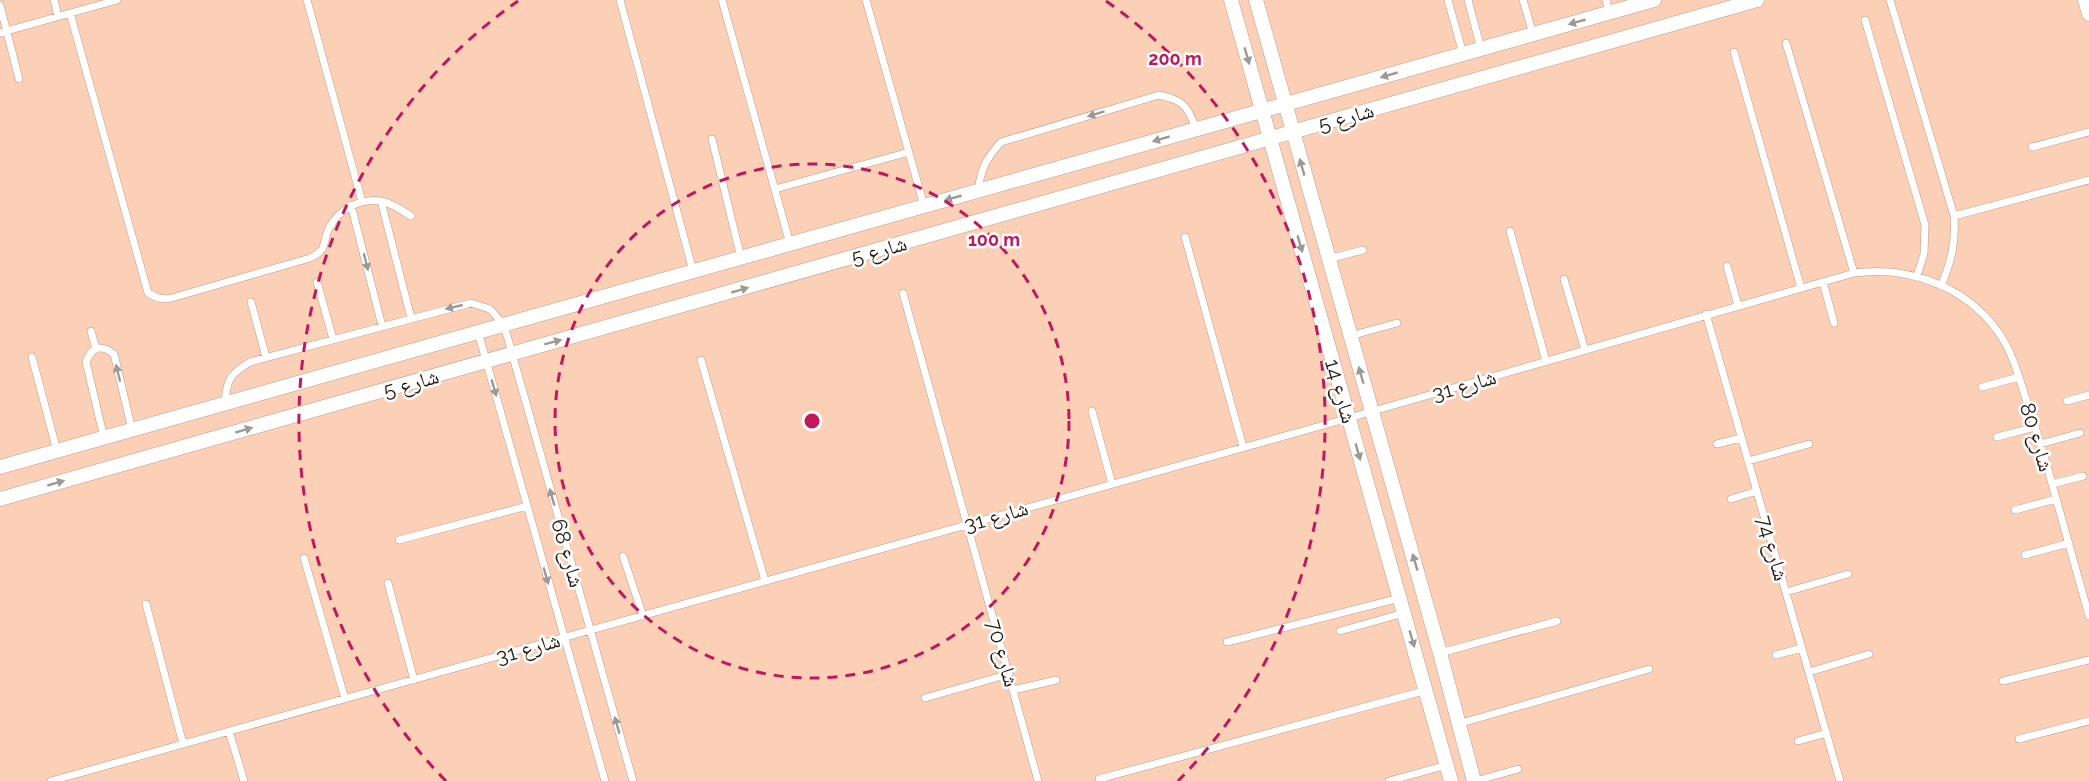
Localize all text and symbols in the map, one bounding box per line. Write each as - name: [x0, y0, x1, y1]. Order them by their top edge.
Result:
- one-way arrow: [1568, 17, 1586, 27]
- one-way arrow: [1242, 47, 1252, 65]
- text: 200 m: [1148, 48, 1202, 69]
- one-way arrow: [1380, 70, 1399, 80]
- street label: شارع 5: [1315, 97, 1377, 138]
- one-way arrow: [1087, 110, 1105, 119]
- one-way arrow: [1152, 135, 1170, 144]
- one-way arrow: [1297, 158, 1307, 176]
- one-way arrow: [944, 194, 962, 203]
- text: 100 m: [968, 229, 1020, 250]
- street label: شارع 5: [848, 230, 910, 271]
- one-way arrow: [1295, 235, 1305, 253]
- one-way arrow: [361, 253, 371, 271]
- one-way arrow: [732, 285, 750, 294]
- one-way arrow: [445, 302, 463, 312]
- one-way arrow: [544, 337, 562, 346]
- street label: شارع 14: [1319, 356, 1362, 426]
- street label: شارع 5: [380, 363, 442, 404]
- one-way arrow: [113, 364, 123, 382]
- street label: شارع 31: [1429, 364, 1499, 407]
- one-way arrow: [1356, 366, 1365, 384]
- one-way arrow: [490, 380, 499, 398]
- street label: شارع 80: [2014, 400, 2059, 475]
- centre of rings: [802, 411, 822, 431]
- one-way arrow: [235, 425, 253, 434]
- one-way arrow: [1354, 443, 1363, 461]
- one-way arrow: [47, 478, 65, 487]
- one-way arrow: [547, 488, 556, 506]
- street label: شارع 31: [961, 495, 1031, 538]
- street label: شارع 74: [1751, 512, 1794, 584]
- street label: شارع 68: [545, 516, 590, 591]
- one-way arrow: [1409, 553, 1419, 571]
- one-way arrow: [542, 567, 552, 585]
- street label: شارع 70: [980, 616, 1025, 690]
- street label: شارع 31: [493, 627, 563, 670]
- one-way arrow: [1408, 630, 1417, 648]
- one-way arrow: [612, 716, 621, 734]

